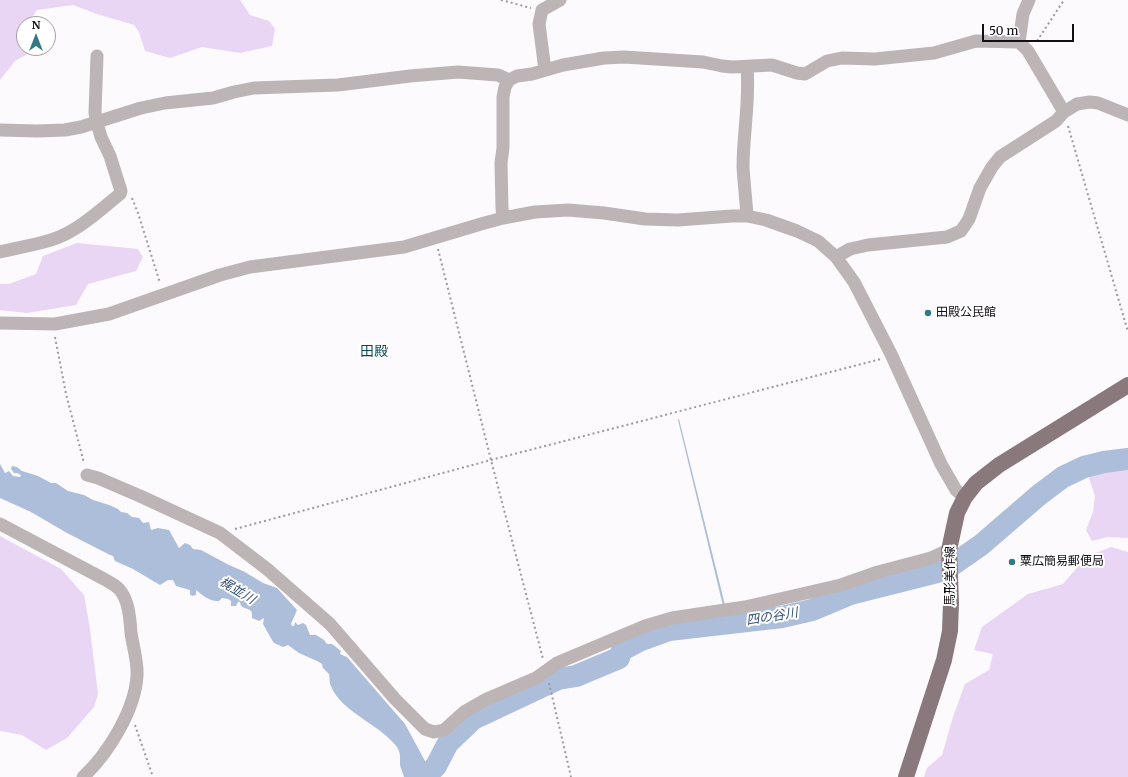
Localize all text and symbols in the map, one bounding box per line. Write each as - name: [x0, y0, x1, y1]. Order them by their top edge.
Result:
- north arrow: [16, 16, 56, 56]
- scale bar: [984, 16, 1076, 42]
- text: N: [32, 18, 40, 32]
- text: 50 m: [989, 23, 1018, 38]
- place label: 田殿公民館: [936, 306, 996, 320]
- marker: 田殿公民館: [923, 308, 933, 318]
- district label: 田殿: [360, 344, 388, 360]
- street label: 馬形美作線: [944, 546, 958, 606]
- place label: 粟広簡易郵便局: [1020, 555, 1104, 569]
- marker: 粟広簡易郵便局: [1007, 557, 1017, 567]
- water label: 梶並川: [216, 574, 258, 608]
- water label: 四の谷川: [745, 605, 799, 629]

